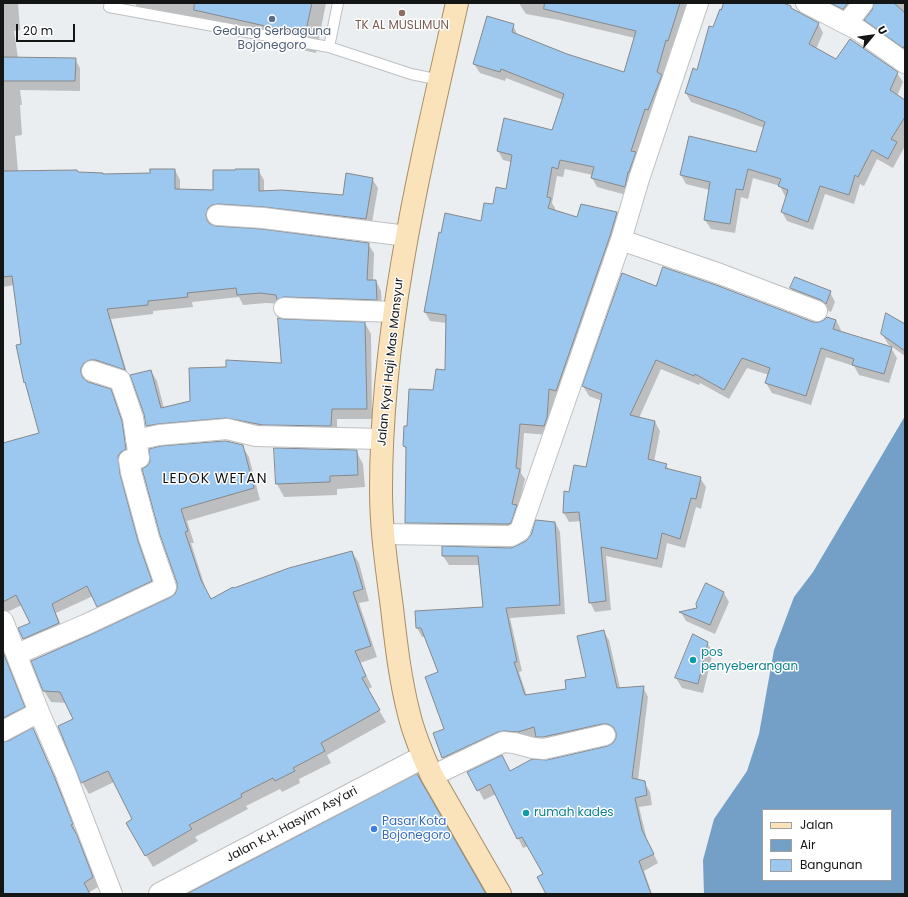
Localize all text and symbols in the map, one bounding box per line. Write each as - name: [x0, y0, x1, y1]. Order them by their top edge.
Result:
- marker: TK AL MUSLIMUN: [397, 8, 407, 18]
- marker: Gedung Serbaguna Bojonegoro: [267, 14, 277, 24]
- scale bar: [18, 16, 77, 42]
- north arrow: [852, 16, 892, 56]
- place label: TK AL MUSLIMUN: [355, 19, 449, 33]
- text: 20 m: [23, 22, 53, 39]
- text: U: [874, 23, 891, 37]
- place label: Gedung Serbaguna Bojonegoro: [213, 25, 331, 53]
- street label: Jalan Kyai Haji Mas Mansyur: [375, 277, 407, 447]
- district label: LEDOK WETAN: [163, 471, 267, 487]
- place label: pos penyeberangan: [701, 646, 798, 674]
- marker: pos penyeberangan: [688, 655, 698, 665]
- street label: Jalan K.H. Hasyim Asy'ari: [224, 784, 360, 866]
- place label: rumah kades: [534, 806, 614, 820]
- marker: rumah kades: [521, 808, 531, 818]
- legend: [762, 809, 892, 881]
- place label: Pasar Kota Bojonegoro: [382, 815, 451, 843]
- text: Jalan: [800, 816, 833, 833]
- marker: Pasar Kota Bojonegoro: [369, 824, 379, 834]
- text: Air: [800, 836, 816, 853]
- text: Bangunan: [800, 856, 862, 873]

